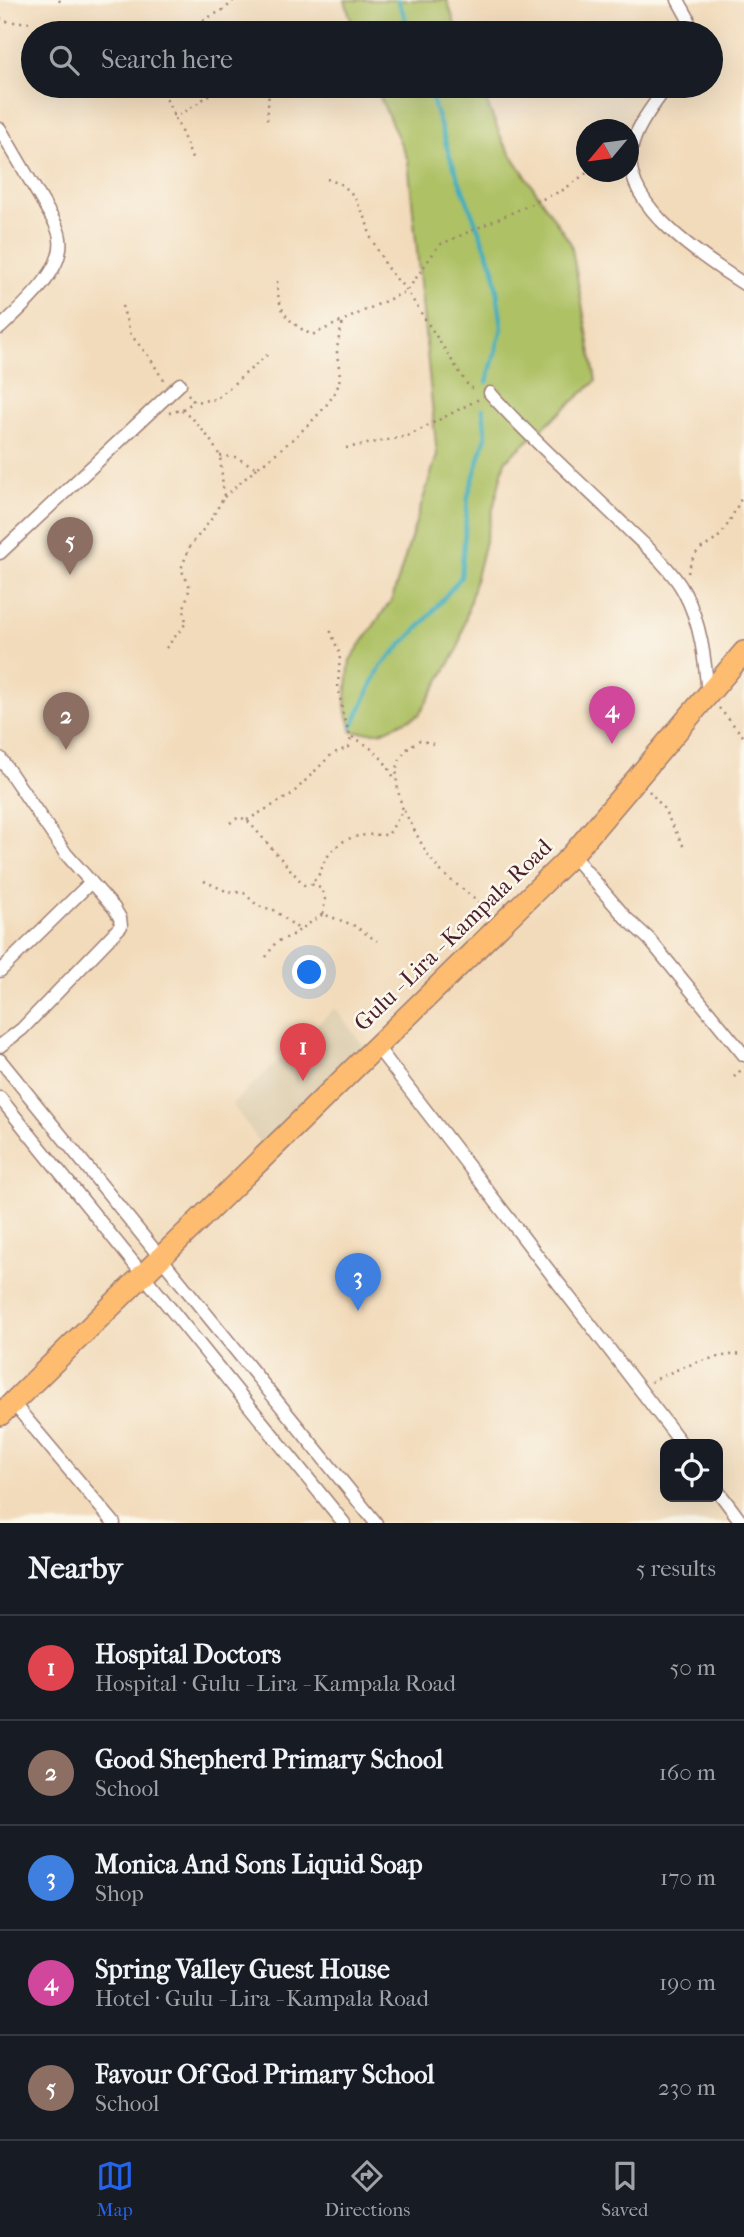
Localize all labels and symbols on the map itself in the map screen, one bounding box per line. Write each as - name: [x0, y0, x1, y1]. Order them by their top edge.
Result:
- north arrow: [576, 119, 639, 182]
- pin: 5: [47, 517, 93, 575]
- pin: 4: [589, 686, 635, 744]
- pin: 2: [43, 692, 89, 750]
- street label: Gulu - Lira - Kampala Road: [349, 833, 558, 1036]
- your location: [292, 955, 326, 989]
- pin: 1: [280, 1023, 326, 1081]
- pin: 3: [335, 1253, 381, 1311]

